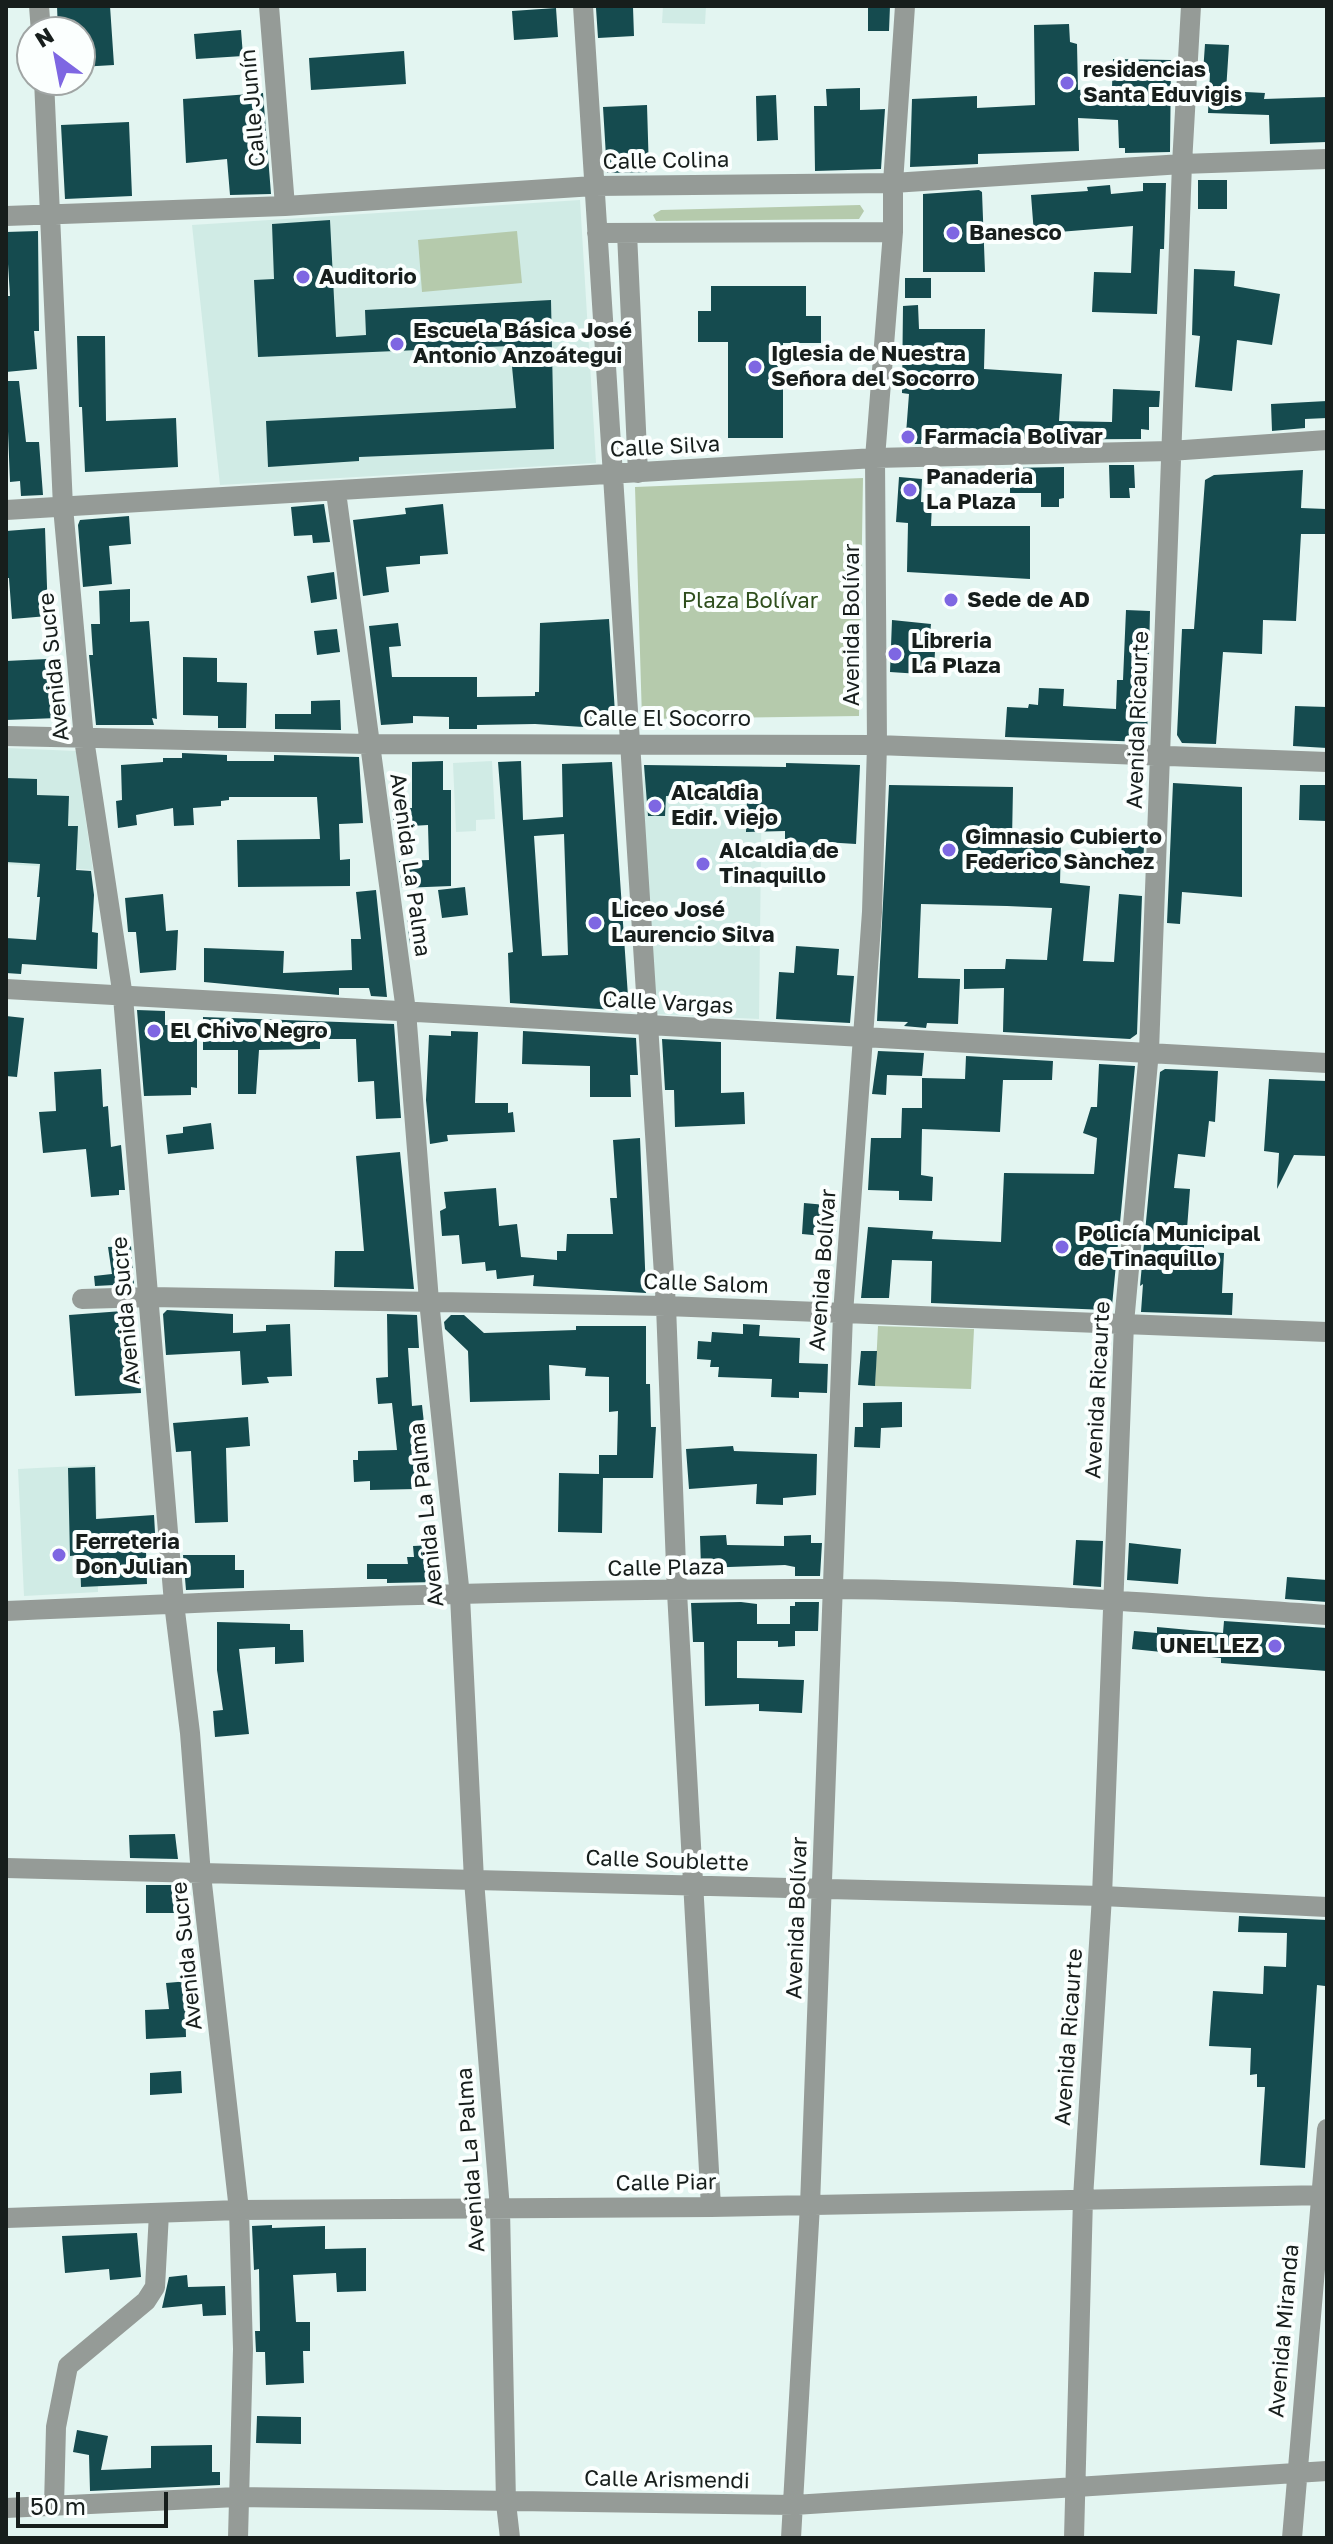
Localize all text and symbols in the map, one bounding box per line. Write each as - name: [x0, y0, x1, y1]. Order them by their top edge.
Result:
- north arrow: [16, 16, 96, 96]
- text: N: [30, 21, 58, 53]
- street label: Calle Junín: [235, 48, 271, 168]
- place label: residencias Santa Eduvigis: [1083, 57, 1242, 108]
- marker: residencias Santa Eduvigis: [1058, 74, 1076, 92]
- street label: Calle Colina: [602, 147, 730, 175]
- place label: Banesco: [969, 220, 1062, 246]
- marker: Banesco: [944, 224, 962, 242]
- place label: Auditorio: [319, 264, 417, 290]
- marker: Auditorio: [294, 268, 312, 286]
- place label: Escuela Básica José Antonio Anzoátegui: [413, 318, 632, 370]
- marker: Escuela Básica José Antonio Anzoátegui: [388, 335, 406, 353]
- place label: Iglesia de Nuestra Señora del Socorro: [771, 341, 975, 392]
- marker: Iglesia de Nuestra Señora del Socorro: [746, 358, 764, 376]
- place label: Farmacia Bolivar: [924, 424, 1103, 450]
- marker: Farmacia Bolivar: [899, 428, 917, 446]
- street label: Calle Silva: [609, 431, 721, 463]
- place label: Panaderia La Plaza: [926, 464, 1033, 516]
- marker: Panaderia La Plaza: [901, 481, 919, 499]
- street label: Avenida Bolívar: [839, 544, 865, 706]
- place label: Sede de AD: [967, 587, 1090, 613]
- park label: Plaza Bolívar: [682, 588, 818, 614]
- street label: Avenida Sucre: [33, 591, 75, 743]
- marker: Sede de AD: [942, 591, 960, 609]
- place label: Libreria La Plaza: [911, 628, 1001, 680]
- street label: Avenida Ricaurte: [1122, 631, 1154, 809]
- marker: Libreria La Plaza: [886, 645, 904, 663]
- street label: Calle El Socorro: [583, 706, 751, 732]
- street label: Avenida La Palma: [384, 771, 436, 959]
- place label: Alcaldia Edif. Viejo: [671, 780, 778, 832]
- marker: Alcaldia Edif. Viejo: [646, 797, 664, 815]
- place label: Gimnasio Cubierto Federico Sànchez: [965, 824, 1162, 876]
- place label: Alcaldia de Tinaquillo: [719, 838, 839, 890]
- marker: Gimnasio Cubierto Federico Sànchez: [940, 841, 958, 859]
- marker: Alcaldia de Tinaquillo: [694, 855, 712, 873]
- place label: Liceo José Laurencio Silva: [611, 897, 774, 948]
- marker: Liceo José Laurencio Silva: [586, 914, 604, 932]
- street label: Calle Vargas: [602, 986, 734, 1020]
- place label: El Chivo Negro: [170, 1018, 328, 1044]
- marker: El Chivo Negro: [145, 1022, 163, 1040]
- street label: Avenida Bolívar: [804, 1188, 842, 1352]
- place label: Policía Municipal de Tinaquillo: [1078, 1221, 1260, 1272]
- street label: Avenida Sucre: [106, 1235, 146, 1387]
- marker: Policía Municipal de Tinaquillo: [1053, 1238, 1071, 1256]
- street label: Calle Salom: [643, 1269, 769, 1299]
- street label: Avenida Ricaurte: [1080, 1300, 1116, 1480]
- street label: Avenida La Palma: [404, 1422, 450, 1608]
- place label: Ferreteria Don Julian: [75, 1529, 188, 1580]
- marker: Ferreteria Don Julian: [50, 1546, 68, 1564]
- street label: Calle Plaza: [607, 1554, 725, 1582]
- place label: UNELLEZ: [1160, 1633, 1259, 1659]
- marker: UNELLEZ: [1266, 1637, 1284, 1655]
- street label: Avenida Bolívar: [781, 1836, 813, 2000]
- street label: Calle Soublette: [585, 1845, 749, 1877]
- street label: Avenida Sucre: [166, 1880, 208, 2032]
- street label: Avenida Ricaurte: [1050, 1947, 1088, 2127]
- street label: Avenida La Palma: [451, 2067, 491, 2253]
- street label: Calle Piar: [615, 2169, 717, 2197]
- street label: Avenida Miranda: [1263, 2243, 1305, 2419]
- street label: Calle Arismendi: [584, 2465, 750, 2495]
- scale bar: [20, 2476, 172, 2526]
- text: 50 m: [30, 2491, 86, 2520]

